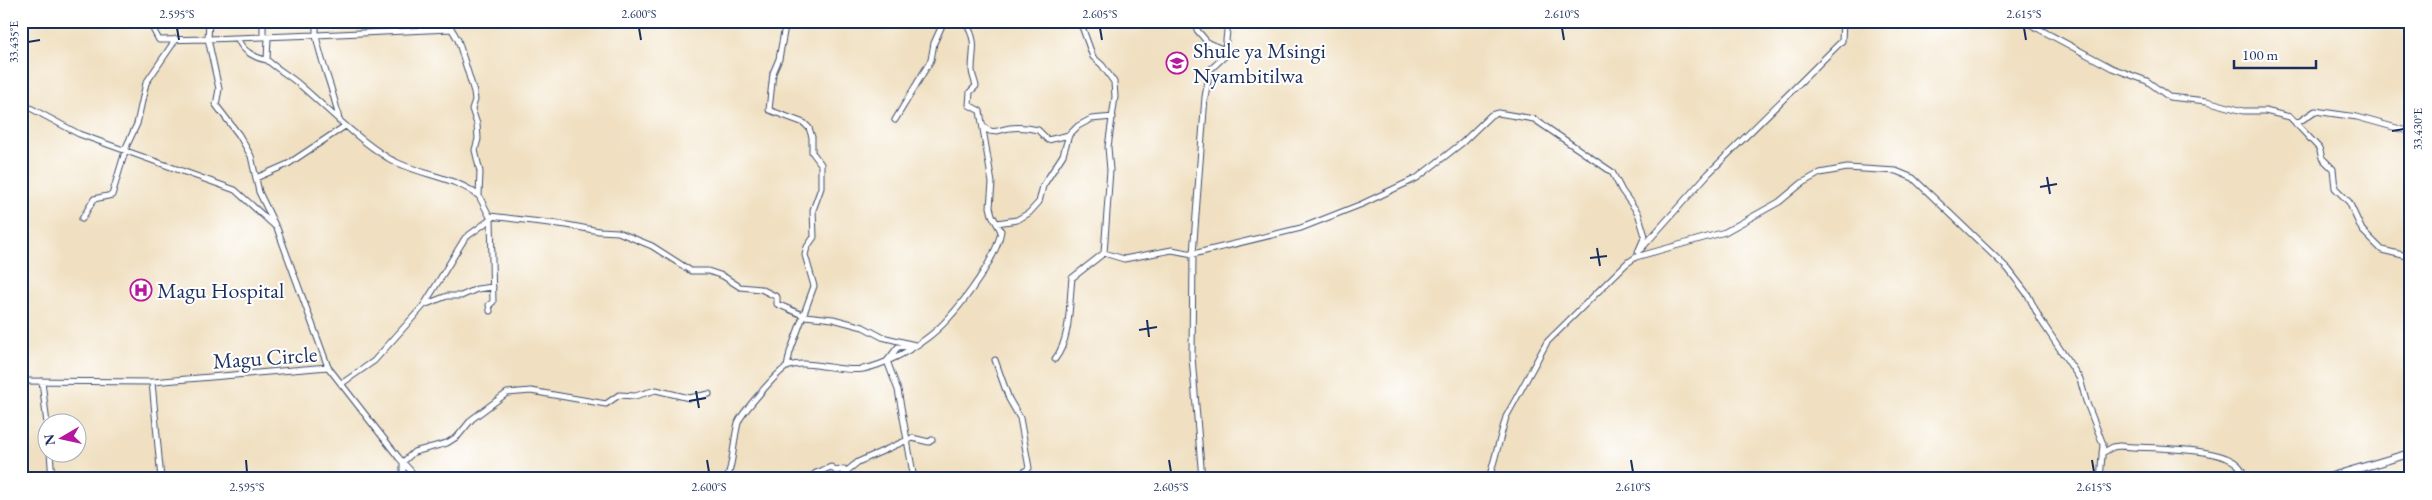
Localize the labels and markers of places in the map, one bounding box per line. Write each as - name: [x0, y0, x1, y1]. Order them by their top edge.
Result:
- place label: Shule ya Msingi Nyambitilwa: [1193, 36, 1326, 90]
- school or university icon: Shule ya Msingi Nyambitilwa: [1165, 51, 1189, 75]
- place label: Magu Hospital: [157, 276, 284, 305]
- hospital icon: Magu Hospital: [129, 278, 153, 302]

